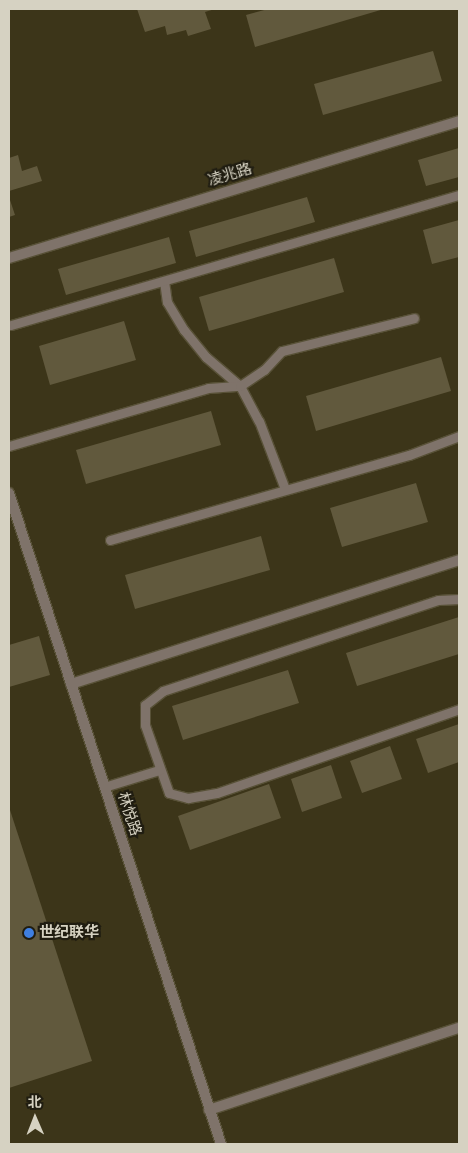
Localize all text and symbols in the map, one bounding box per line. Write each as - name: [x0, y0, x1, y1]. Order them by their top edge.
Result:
- street label: 凌兆路: [206, 160, 254, 190]
- street label: 林悦路: [113, 790, 145, 838]
- place label: 世纪联华: [39, 924, 99, 942]
- marker: 世纪联华: [23, 927, 35, 939]
- north arrow: [10, 1093, 60, 1143]
- text: 北: [28, 1093, 42, 1113]

